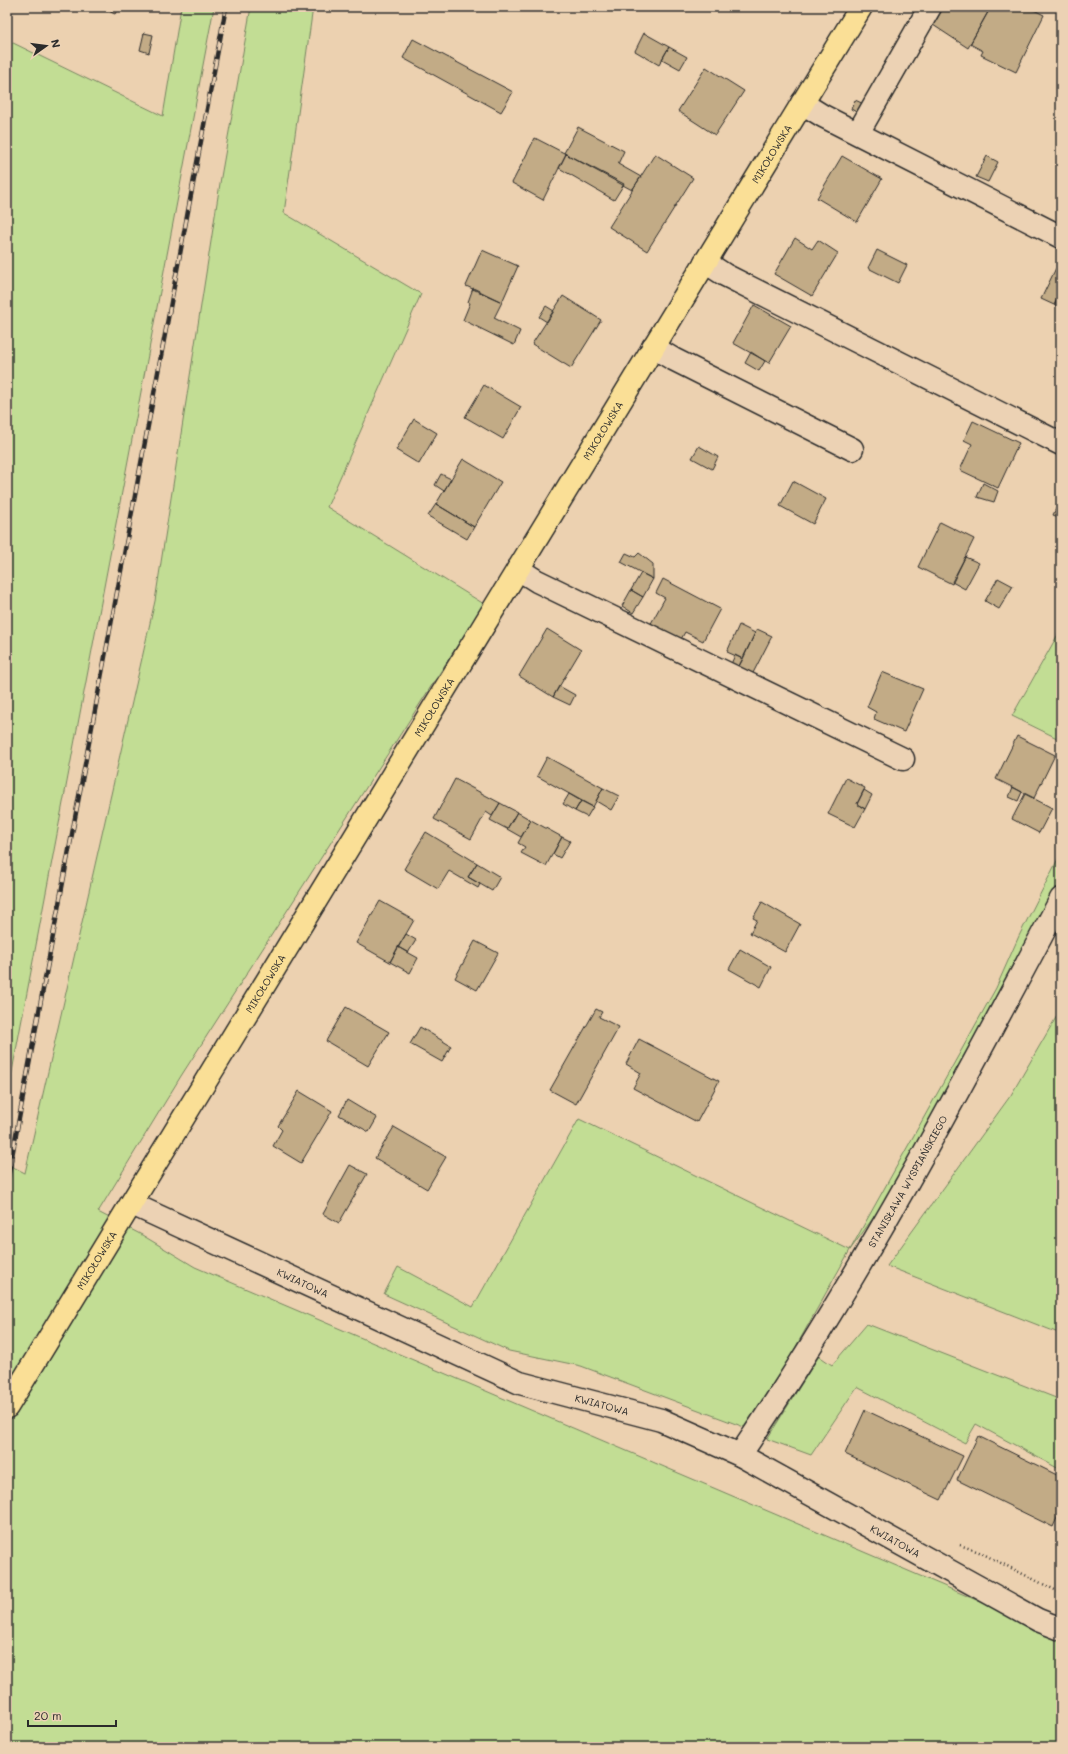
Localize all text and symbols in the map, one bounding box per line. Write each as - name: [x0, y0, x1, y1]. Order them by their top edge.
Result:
- north arrow: [26, 26, 66, 66]
- text: N: [48, 38, 64, 49]
- street label: MIKOŁOWSKA: [748, 122, 795, 186]
- street label: MIKOŁOWSKA: [579, 398, 626, 462]
- street label: MIKOŁOWSKA: [411, 675, 457, 739]
- street label: MIKOŁOWSKA: [242, 951, 289, 1016]
- street label: STANISŁAWA WYSPIAŃSKIEGO: [865, 1113, 951, 1250]
- street label: MIKOŁOWSKA: [73, 1228, 120, 1292]
- street label: KWIATOWA: [275, 1265, 331, 1301]
- street label: KWIATOWA: [573, 1391, 631, 1418]
- street label: KWIATOWA: [868, 1521, 923, 1561]
- scale bar: [28, 1702, 116, 1728]
- text: 20 m: [34, 1707, 62, 1723]

